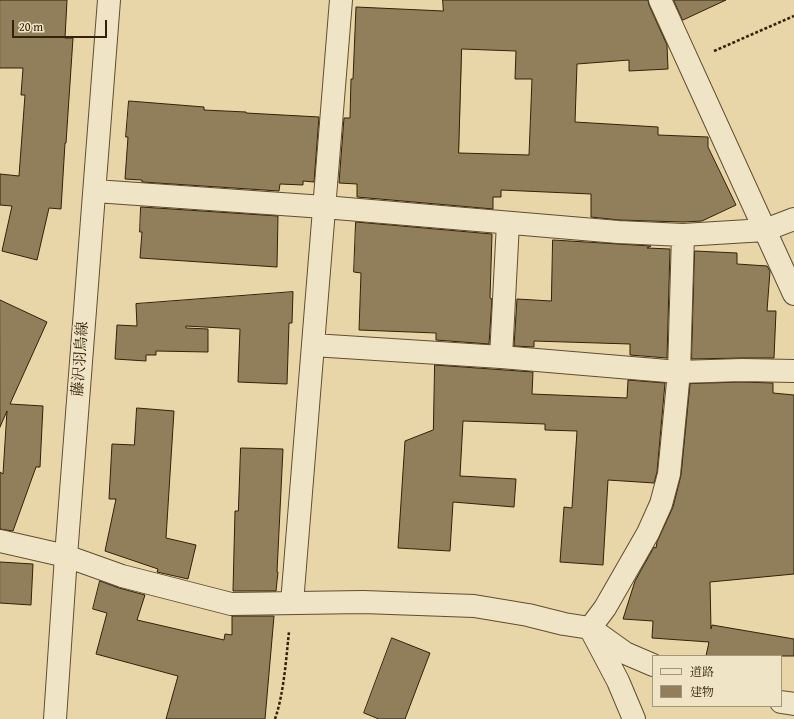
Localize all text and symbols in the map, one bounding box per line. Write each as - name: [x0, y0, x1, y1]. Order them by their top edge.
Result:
- scale bar: [14, 12, 109, 38]
- text: 20 m: [19, 18, 43, 35]
- street label: 藤沢羽鳥線: [69, 321, 93, 397]
- legend: [652, 655, 782, 707]
- text: 道路: [690, 663, 714, 680]
- text: 建物: [690, 683, 714, 700]

